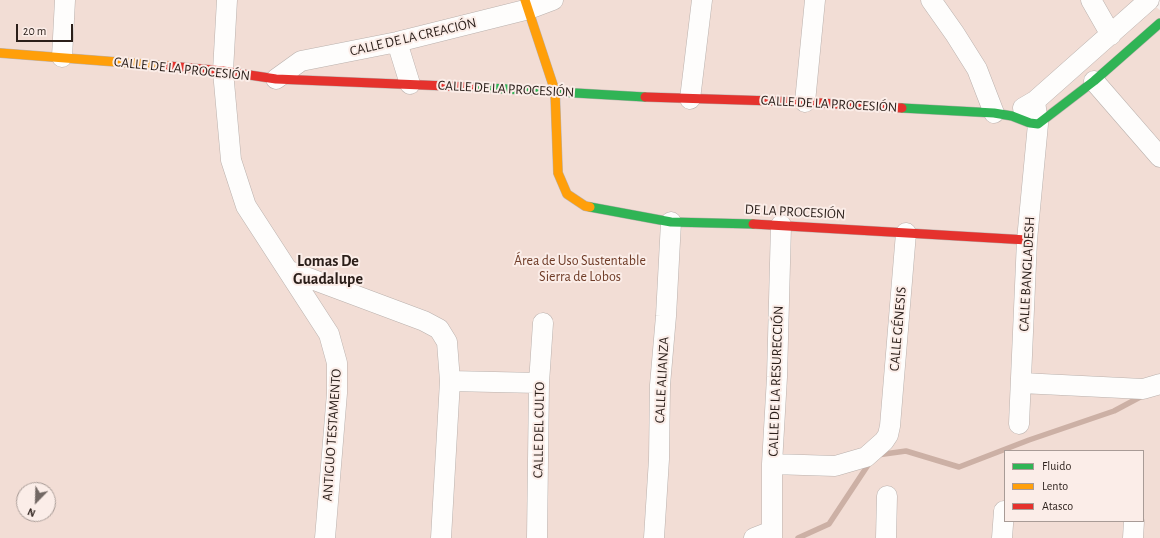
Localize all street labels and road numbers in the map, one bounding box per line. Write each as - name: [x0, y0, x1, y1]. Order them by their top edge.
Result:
- street label: CALLE DE LA CREACIÓN: [348, 14, 478, 60]
- street label: CALLE DE LA PROCESIÓN: [113, 53, 251, 85]
- street label: CALLE DE LA PROCESIÓN: [437, 77, 575, 101]
- street label: CALLE DE LA PROCESIÓN: [760, 92, 898, 116]
- street label: DE LA PROCESIÓN: [744, 201, 846, 223]
- street label: CALLE BANGLADESH: [1016, 216, 1038, 332]
- street label: CALLE GÉNESIS: [886, 286, 910, 372]
- street label: CALLE DE LA RESURECCIÓN: [765, 305, 787, 457]
- street label: CALLE ALIANZA: [651, 336, 673, 424]
- street label: ANTIGUO TESTAMENTO: [319, 368, 345, 502]
- street label: CALLE DEL CULTO: [530, 382, 548, 478]

